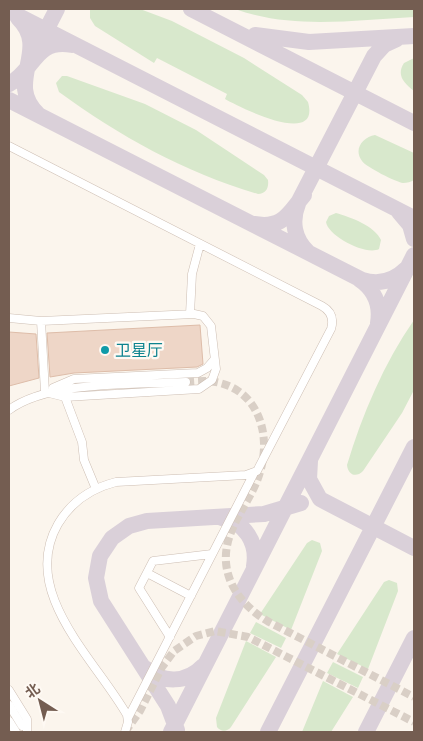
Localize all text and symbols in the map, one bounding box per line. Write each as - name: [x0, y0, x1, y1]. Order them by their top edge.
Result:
- place label: 卫星厅: [115, 339, 163, 361]
- marker: 卫星厅: [99, 344, 111, 356]
- north arrow: [15, 676, 65, 726]
- text: 北: [21, 678, 43, 702]

